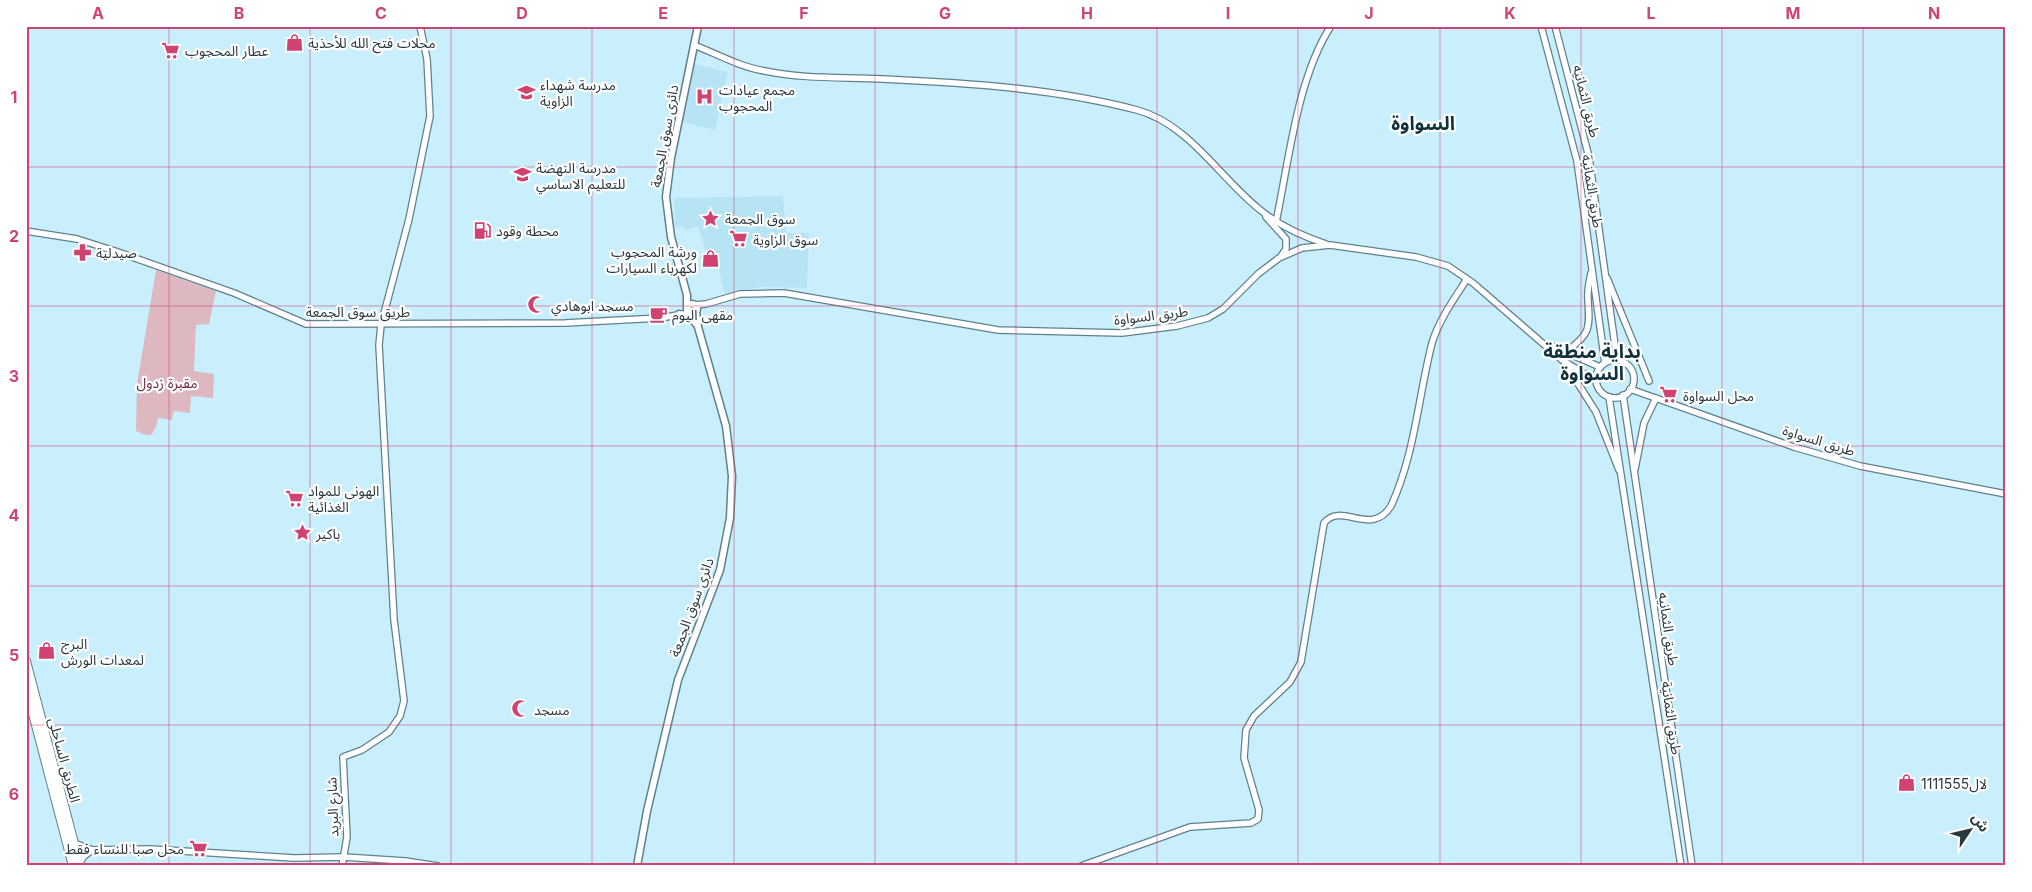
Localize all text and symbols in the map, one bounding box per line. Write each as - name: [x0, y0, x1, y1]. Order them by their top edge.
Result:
- text: A: [92, 3, 104, 23]
- text: B: [234, 3, 244, 23]
- text: C: [375, 3, 387, 23]
- text: D: [516, 3, 528, 23]
- text: E: [658, 3, 668, 23]
- text: F: [799, 3, 809, 23]
- text: G: [939, 3, 951, 23]
- text: H: [1081, 3, 1093, 23]
- text: I: [1226, 3, 1230, 23]
- text: J: [1364, 3, 1374, 23]
- text: K: [1504, 3, 1516, 23]
- text: L: [1646, 3, 1656, 23]
- text: M: [1786, 3, 1800, 23]
- text: N: [1928, 3, 1940, 23]
- shop icon: محلات فتح الله للأحذية: [284, 32, 304, 52]
- place label: محلات فتح الله للأحذية: [308, 34, 436, 54]
- supermarket icon: عطار المحجوب: [161, 40, 181, 60]
- place label: عطار المحجوب: [185, 42, 269, 60]
- street label: طريق الثمانيه: [1568, 63, 1604, 140]
- place label: مدرسة شهداء الزاوية: [540, 76, 616, 110]
- place label: مجمع عيادات المحجوب: [719, 81, 795, 115]
- school or university icon: مدرسة شهداء الزاوية: [516, 82, 536, 102]
- street label: دائرى سوق الجمعة: [647, 83, 682, 189]
- text: 1: [11, 87, 17, 107]
- hospital icon: مجمع عيادات المحجوب: [695, 87, 715, 107]
- district label: السواوة: [1391, 112, 1455, 135]
- street label: طريق الثمانية: [1577, 153, 1607, 229]
- place label: مدرسة النهضة للتعليم الاساسي: [536, 159, 625, 195]
- school or university icon: مدرسة النهضة للتعليم الاساسي: [512, 165, 532, 185]
- place icon: سوق الجمعة: [701, 208, 721, 228]
- place label: سوق الجمعة: [725, 210, 795, 228]
- fuel station icon: محطة وقود: [472, 220, 492, 240]
- place label: محطة وقود: [496, 222, 559, 240]
- text: 2: [9, 226, 19, 246]
- supermarket icon: سوق الزاوية: [729, 229, 749, 249]
- place label: سوق الزاوية: [753, 231, 818, 249]
- pharmacy icon: صيدلية: [72, 242, 92, 262]
- place label: ورشة المحجوب لكهرباء السيارات: [606, 243, 697, 277]
- place label: صيدلية: [96, 244, 137, 261]
- shop icon: ورشة المحجوب لكهرباء السيارات: [701, 249, 721, 269]
- mosque icon: مسجد ابوهادي: [527, 295, 547, 315]
- place label: مسجد ابوهادي: [551, 297, 634, 317]
- street label: طريق السواوة: [1113, 302, 1189, 330]
- street label: طريق سوق الجمعة: [306, 303, 410, 322]
- cafe icon: مقهى اليوم: [648, 304, 668, 324]
- place label: مقهى اليوم: [672, 306, 733, 326]
- district label: بداية منطقة السواوة: [1543, 340, 1641, 385]
- text: 3: [9, 366, 19, 386]
- park label: مقبرة زدول: [136, 374, 198, 392]
- supermarket icon: محل السواوة: [1659, 385, 1679, 405]
- place label: محل السواوة: [1683, 387, 1754, 405]
- street label: طريق السواوة: [1780, 421, 1857, 461]
- place label: الهونى للمواد الغذائية: [308, 482, 379, 515]
- supermarket icon: الهونى للمواد الغذائية: [284, 488, 304, 508]
- text: 4: [9, 505, 20, 525]
- place icon: باكير: [292, 523, 312, 543]
- place label: باكير: [315, 525, 341, 543]
- street label: دائرى سوق الجمعة: [665, 555, 718, 659]
- street label: طريق الثمانيه: [1653, 591, 1683, 667]
- place label: البرج لمعدات الورش: [61, 635, 144, 669]
- shop icon: البرج لمعدات الورش: [37, 641, 57, 661]
- text: 5: [9, 645, 19, 665]
- street label: طريق الثمانية: [1656, 680, 1686, 756]
- mosque icon: مسجد: [510, 699, 530, 719]
- place label: مسجد: [534, 701, 570, 718]
- street label: الطريق الساحلى: [44, 716, 84, 805]
- shop icon: 1111555لال: [1897, 773, 1917, 793]
- place label: 1111555لال: [1921, 775, 1987, 793]
- street label: شارع البريد: [322, 777, 345, 837]
- text: 6: [9, 784, 19, 804]
- north arrow: [1944, 804, 1994, 854]
- text: ش: [1969, 810, 1994, 835]
- supermarket icon: محل صبا للنساء فقط: [188, 838, 208, 858]
- place label: محل صبا للنساء فقط: [65, 840, 184, 858]

